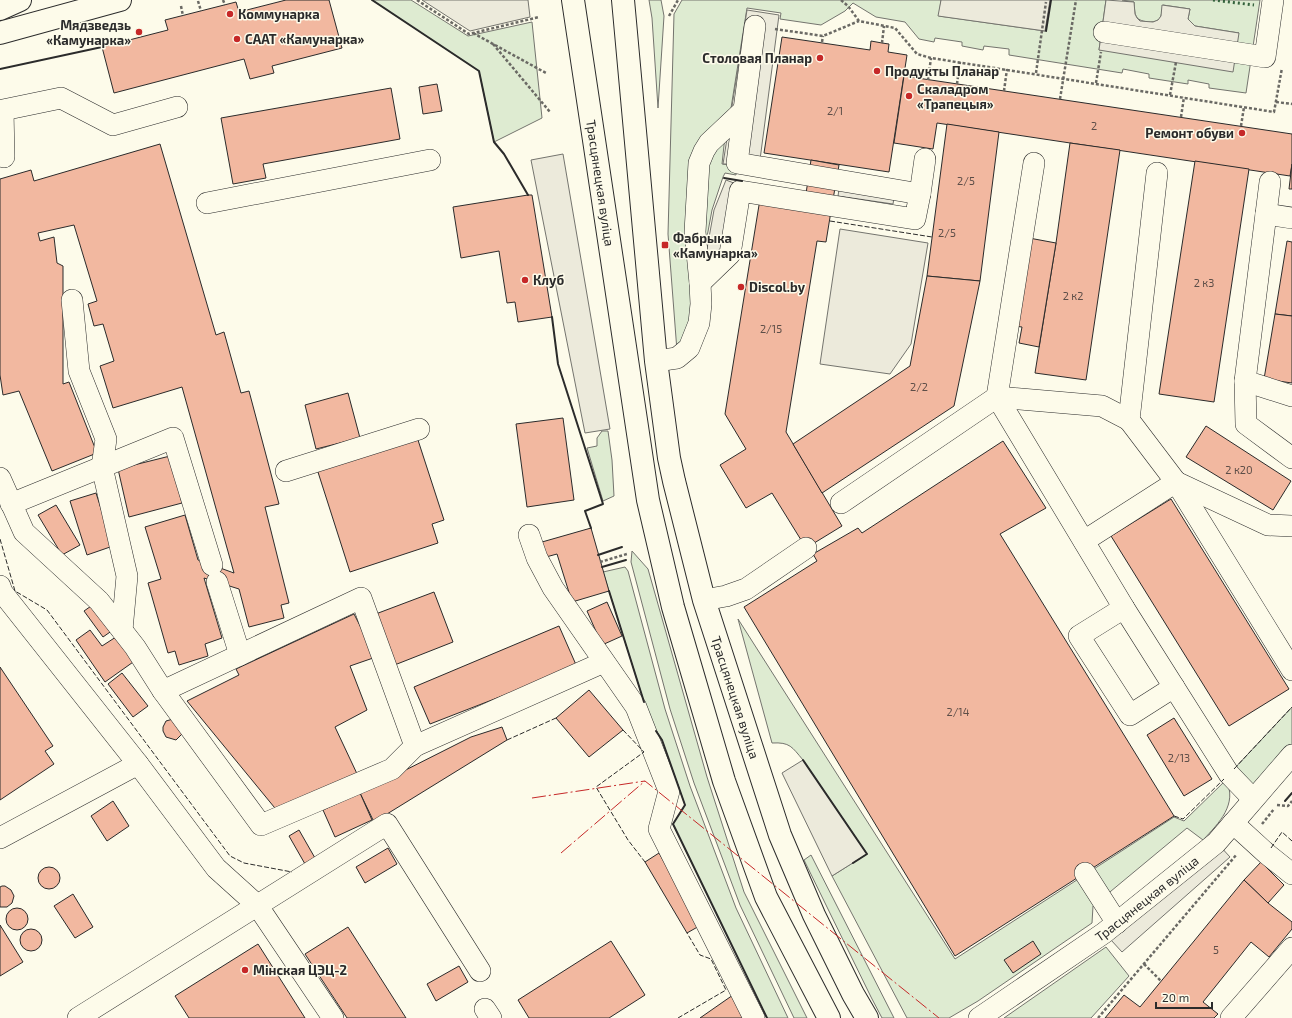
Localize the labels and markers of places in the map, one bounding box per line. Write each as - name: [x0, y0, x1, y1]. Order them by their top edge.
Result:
- place label: Коммунарка: [238, 6, 320, 22]
- marker: Коммунарка: [225, 9, 235, 19]
- place label: Мядзведзь «Камунарка»: [46, 17, 131, 48]
- marker: Мядзведзь «Камунарка»: [134, 27, 144, 37]
- place label: СААТ «Камунарка»: [245, 31, 365, 47]
- marker: СААТ «Камунарка»: [232, 34, 242, 44]
- place label: Столовая Планар: [702, 50, 812, 66]
- marker: Столовая Планар: [815, 53, 825, 63]
- place label: Продукты Планар: [885, 63, 999, 79]
- marker: Продукты Планар: [872, 66, 882, 76]
- place label: Скаладром «Трапецыя»: [917, 81, 994, 112]
- marker: Скаладром «Трапецыя»: [904, 91, 914, 101]
- place label: Ремонт обуви: [1145, 125, 1234, 141]
- marker: Ремонт обуви: [1237, 128, 1247, 138]
- place label: Фабрыка «Камунарка»: [673, 230, 758, 261]
- marker: Фабрыка «Камунарка»: [660, 240, 670, 250]
- place label: Клуб: [533, 272, 564, 288]
- marker: Клуб: [520, 275, 530, 285]
- place label: Discol.by: [749, 279, 806, 295]
- marker: Discol.by: [736, 282, 746, 292]
- place label: Мінская ЦЭЦ-2: [253, 962, 347, 978]
- marker: Мінская ЦЭЦ-2: [240, 965, 250, 975]

